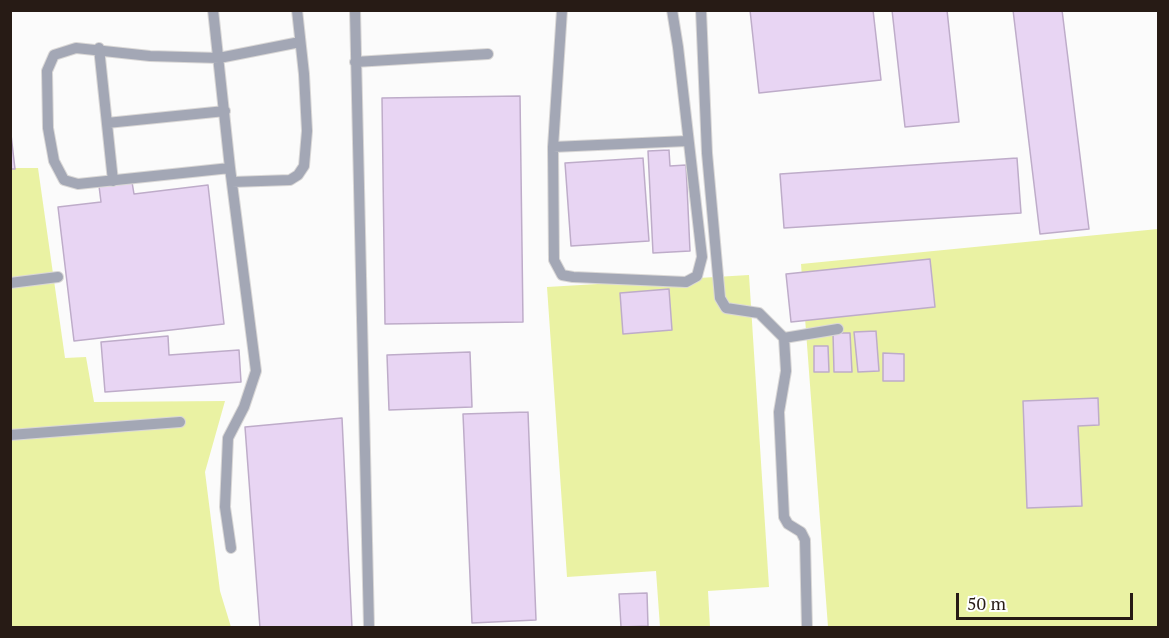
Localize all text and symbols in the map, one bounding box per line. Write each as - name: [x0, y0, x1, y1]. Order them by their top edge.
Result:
- scale bar: [959, 581, 1136, 619]
- text: 50 m: [967, 591, 1006, 615]

